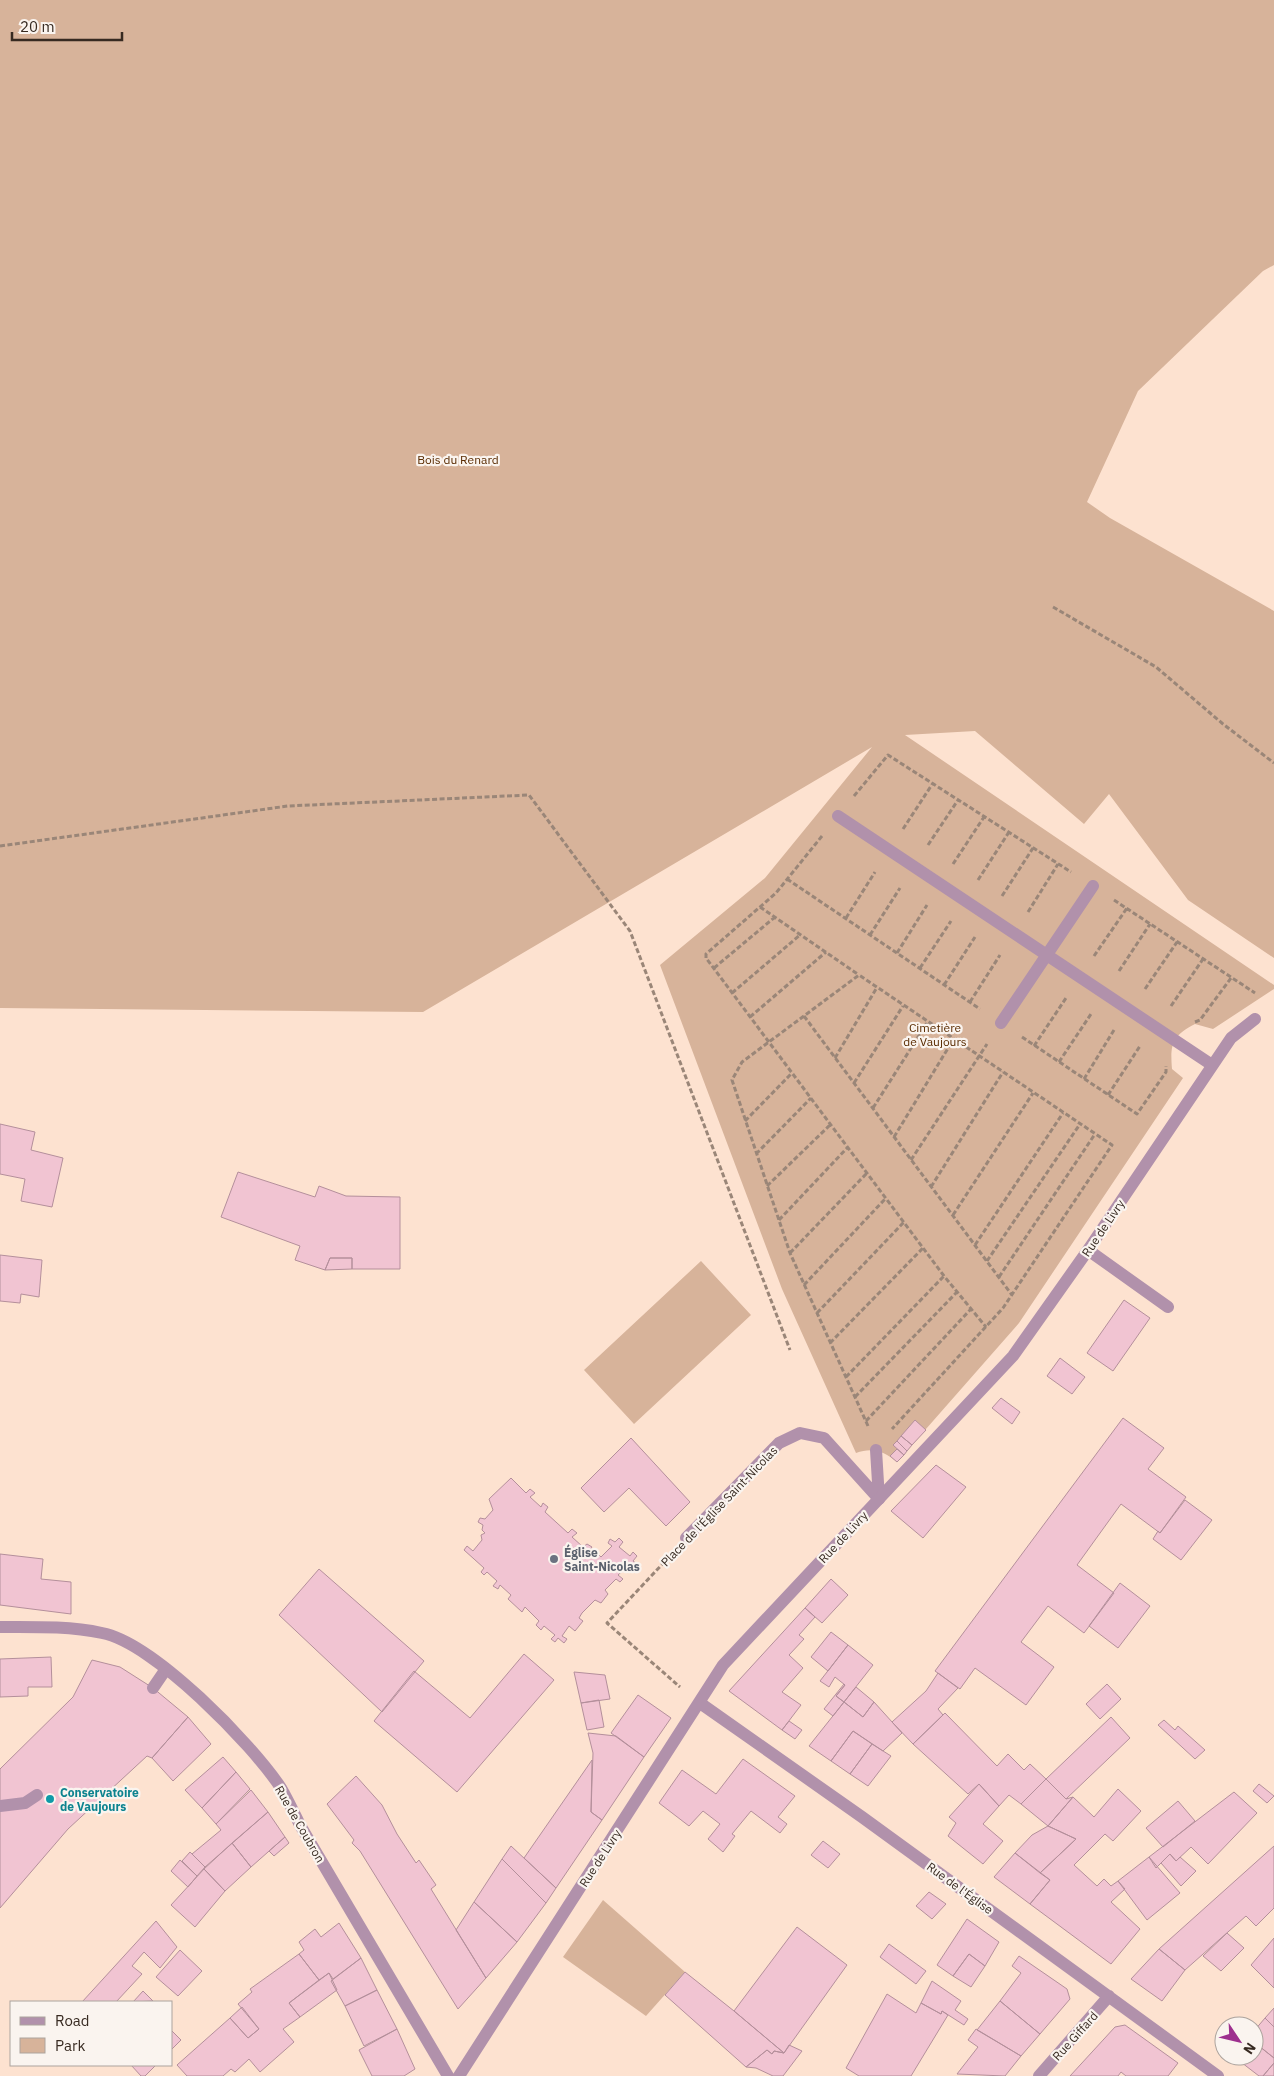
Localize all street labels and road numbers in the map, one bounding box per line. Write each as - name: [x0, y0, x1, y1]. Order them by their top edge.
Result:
- street label: Rue de Livry: [1078, 1197, 1128, 1259]
- street label: Place de l'Église Saint-Nicolas: [658, 1443, 781, 1569]
- street label: Rue de Livry: [815, 1508, 871, 1566]
- street label: Rue de Coubron: [272, 1783, 328, 1865]
- street label: Rue de Livry: [576, 1826, 624, 1890]
- street label: Rue de l'Église: [924, 1859, 996, 1917]
- street label: Rue Giffard: [1049, 2008, 1101, 2064]

